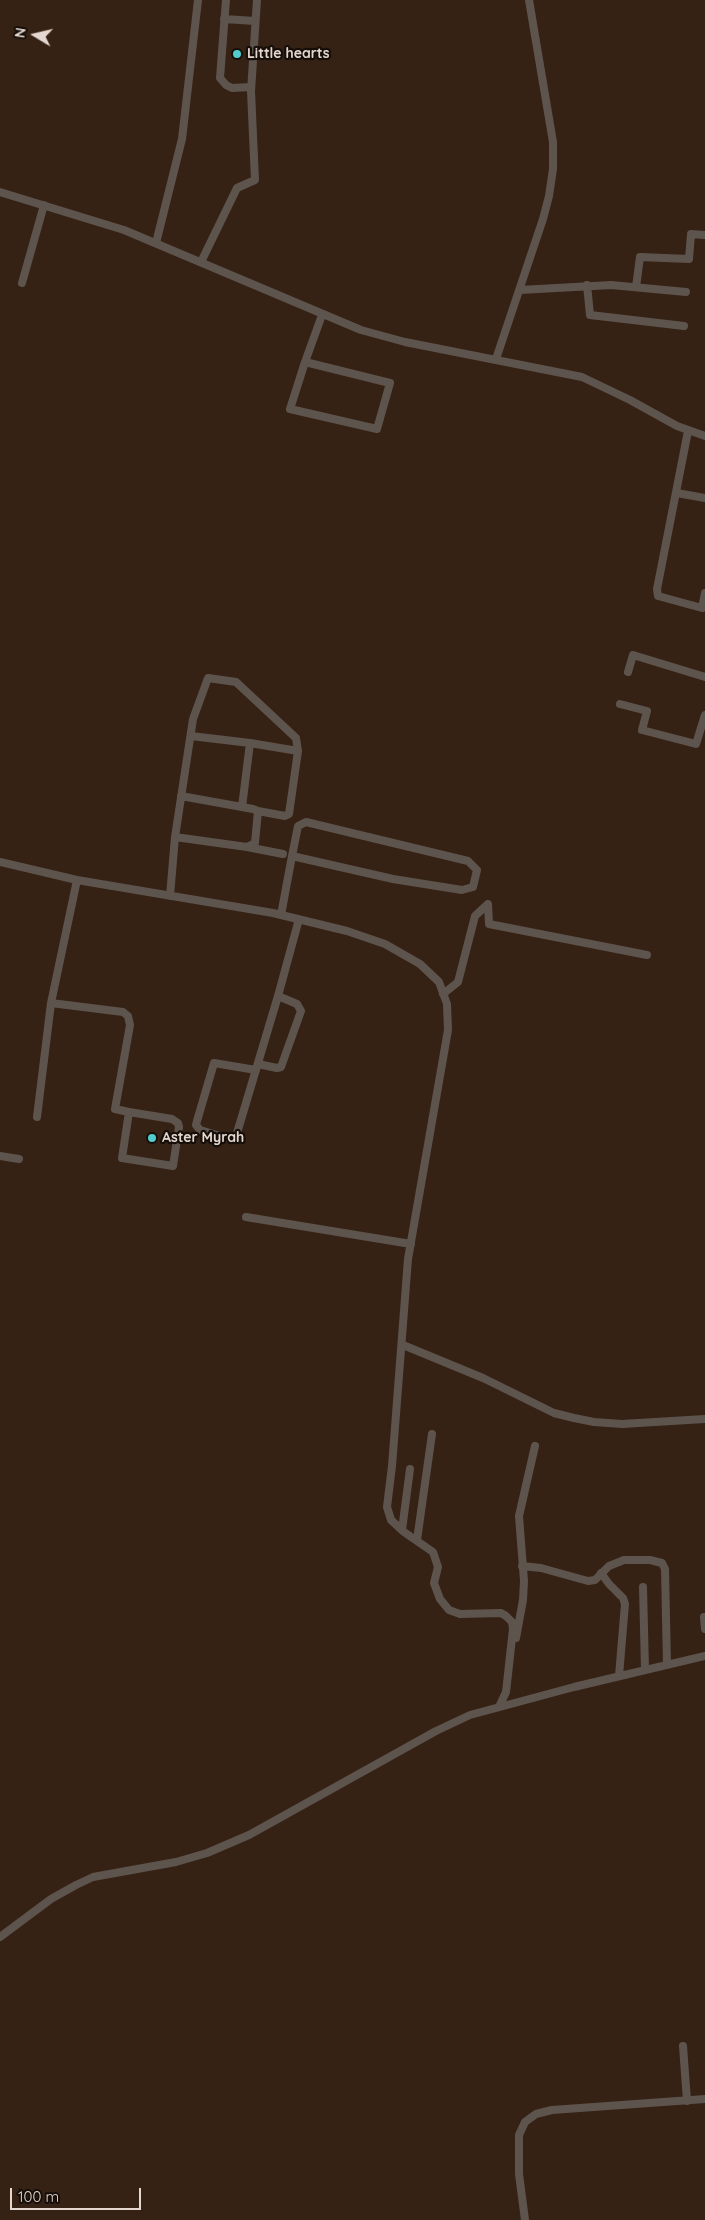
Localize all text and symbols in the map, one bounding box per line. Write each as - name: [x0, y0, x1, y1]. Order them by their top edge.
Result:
- north arrow: [10, 10, 60, 60]
- text: N: [10, 26, 30, 39]
- place label: Little hearts: [247, 46, 330, 62]
- marker: Little hearts: [231, 48, 243, 60]
- place label: Aster Myrah: [162, 1130, 244, 1146]
- marker: Aster Myrah: [146, 1132, 158, 1144]
- scale bar: [12, 2178, 144, 2210]
- text: 100 m: [18, 2187, 59, 2206]

